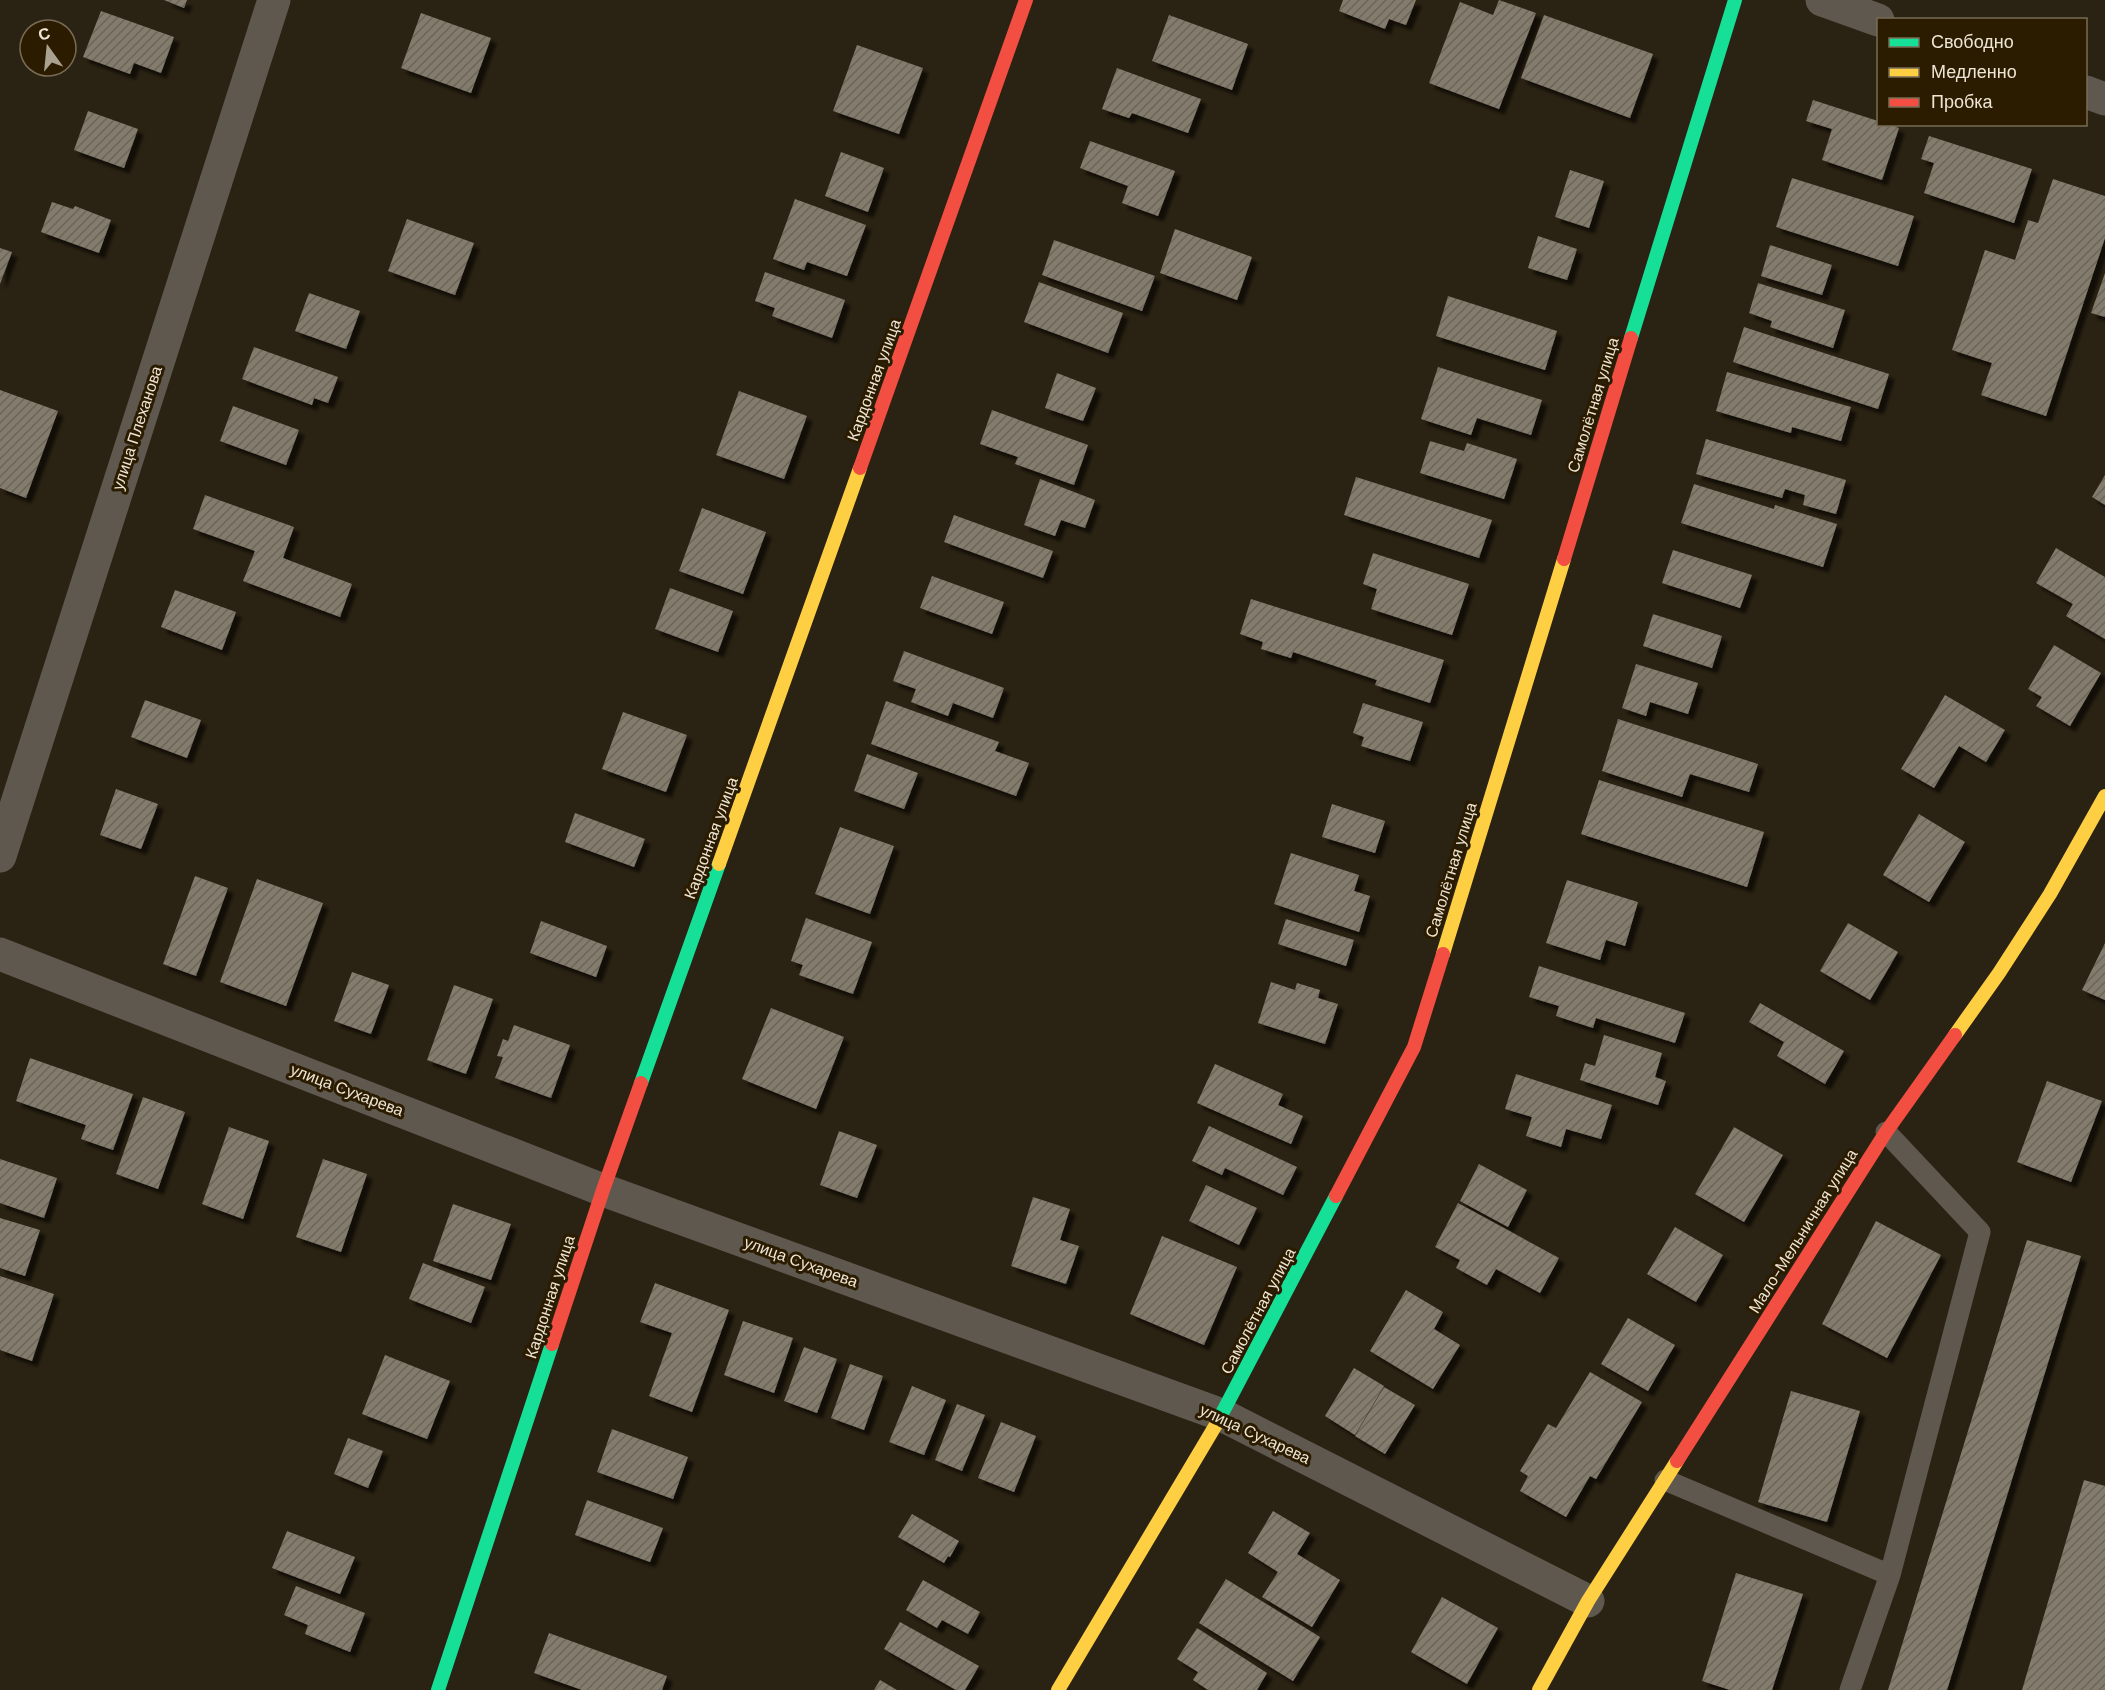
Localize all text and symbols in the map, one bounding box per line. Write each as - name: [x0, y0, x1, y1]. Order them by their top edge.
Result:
- north arrow: [18, 18, 78, 78]
- legend: [1877, 18, 2087, 126]
- text: С: [36, 22, 53, 46]
- text: Свободно: [1931, 30, 2014, 54]
- text: Медленно: [1931, 60, 2017, 84]
- text: Пробка: [1931, 90, 1994, 114]
- street label: Кардонная улица: [842, 316, 906, 444]
- street label: Самолётная улица: [1562, 335, 1624, 475]
- street label: улица Плеханова: [107, 363, 167, 493]
- street label: Кардонная улица: [679, 774, 743, 902]
- street label: Самолётная улица: [1420, 800, 1482, 940]
- street label: улица Сухарева: [287, 1059, 407, 1121]
- street label: Мало-Мельничная улица: [1744, 1145, 1862, 1317]
- street label: улица Сухарева: [741, 1232, 861, 1292]
- street label: Кардонная улица: [520, 1233, 580, 1361]
- street label: Самолётная улица: [1216, 1244, 1300, 1378]
- street label: улица Сухарева: [1196, 1399, 1314, 1469]

